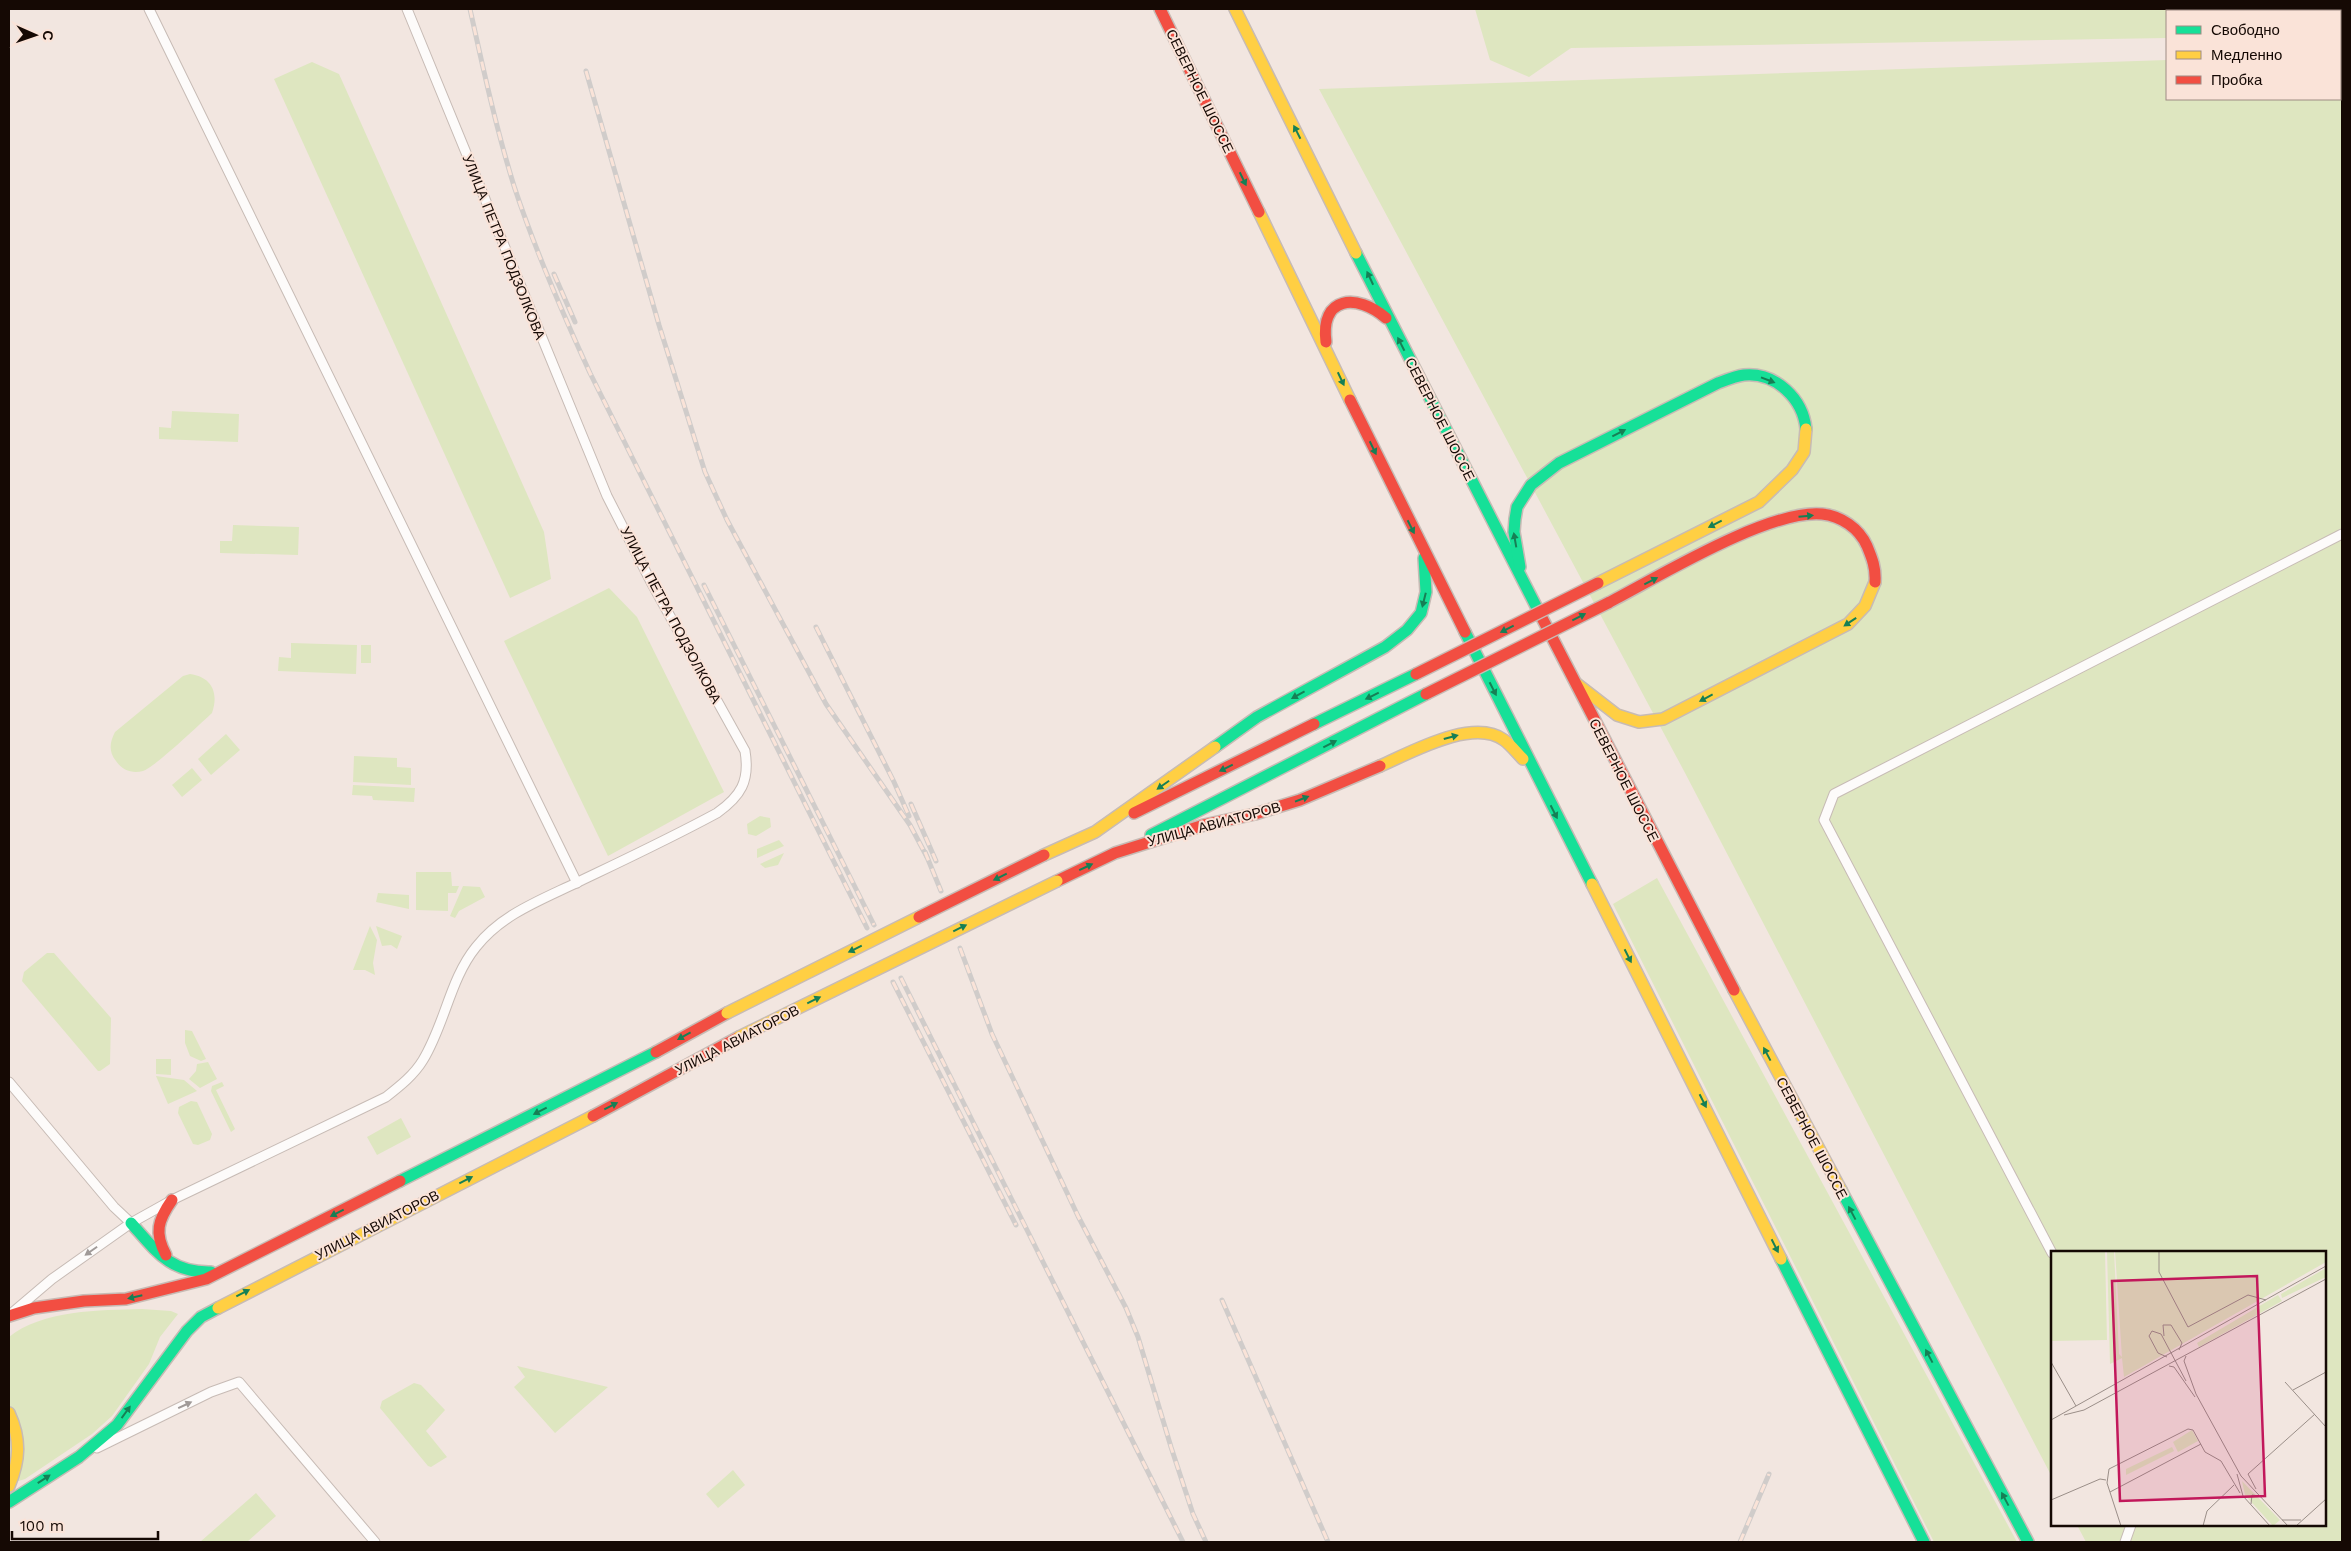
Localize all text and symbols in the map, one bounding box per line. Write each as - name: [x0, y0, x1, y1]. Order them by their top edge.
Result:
- north arrow: [10, 10, 60, 60]
- legend: [2166, 10, 2341, 100]
- text: Свободно: [2211, 21, 2280, 39]
- street label: СЕВЕРНОЕ ШОССЕ: [1163, 26, 1237, 156]
- text: С: [40, 30, 56, 41]
- text: Медленно: [2211, 46, 2282, 64]
- text: Пробка: [2211, 71, 2263, 89]
- one-way arrow: [1293, 125, 1301, 139]
- street label: УЛИЦА ПЕТРА ПОДЗОЛКОВА: [459, 152, 549, 342]
- one-way arrow: [1239, 171, 1247, 186]
- one-way arrow: [1365, 270, 1374, 285]
- one-way arrow: [1397, 337, 1405, 351]
- street label: СЕВЕРНОЕ ШОССЕ: [1402, 355, 1478, 483]
- one-way arrow: [1337, 372, 1345, 386]
- one-way arrow: [1761, 376, 1776, 384]
- one-way arrow: [1612, 429, 1626, 437]
- one-way arrow: [1369, 441, 1377, 455]
- one-way arrow: [1798, 512, 1814, 520]
- one-way arrow: [1407, 519, 1416, 534]
- one-way arrow: [1708, 520, 1723, 528]
- street label: УЛИЦА ПЕТРА ПОДЗОЛКОВА: [617, 524, 725, 707]
- one-way arrow: [1510, 531, 1518, 547]
- one-way arrow: [1644, 577, 1658, 585]
- one-way arrow: [1420, 593, 1428, 608]
- one-way arrow: [1572, 613, 1587, 622]
- one-way arrow: [1843, 617, 1856, 627]
- one-way arrow: [1500, 625, 1514, 633]
- one-way arrow: [1489, 682, 1497, 696]
- one-way arrow: [1291, 690, 1304, 699]
- one-way arrow: [1365, 692, 1379, 700]
- one-way arrow: [1699, 694, 1713, 702]
- street label: СЕВЕРНОЕ ШОССЕ: [1586, 716, 1662, 844]
- one-way arrow: [1444, 732, 1459, 740]
- one-way arrow: [1322, 740, 1337, 748]
- one-way arrow: [1219, 764, 1233, 772]
- one-way arrow: [1156, 780, 1169, 790]
- one-way arrow: [1294, 795, 1309, 802]
- street label: УЛИЦА АВИАТОРОВ: [1146, 799, 1282, 849]
- one-way arrow: [1550, 804, 1558, 819]
- one-way arrow: [1078, 863, 1093, 871]
- one-way arrow: [993, 873, 1007, 881]
- one-way arrow: [953, 924, 967, 932]
- one-way arrow: [848, 945, 862, 953]
- one-way arrow: [1624, 949, 1632, 964]
- one-way arrow: [807, 996, 821, 1004]
- street label: УЛИЦА АВИАТОРОВ: [672, 1002, 802, 1078]
- one-way arrow: [677, 1032, 691, 1040]
- one-way arrow: [1763, 1047, 1771, 1061]
- street label: СЕВЕРНОЕ ШОССЕ: [1773, 1074, 1851, 1202]
- one-way arrow: [1699, 1094, 1707, 1108]
- one-way arrow: [604, 1102, 618, 1110]
- one-way arrow: [532, 1107, 547, 1115]
- one-way arrow: [459, 1176, 473, 1184]
- street label: УЛИЦА АВИАТОРОВ: [312, 1187, 442, 1263]
- one-way arrow: [1848, 1206, 1856, 1220]
- one-way arrow: [330, 1209, 345, 1217]
- one-way arrow: [1772, 1239, 1780, 1253]
- one-way arrow: [84, 1246, 98, 1256]
- inset map: [2051, 1251, 2326, 1526]
- one-way arrow: [236, 1289, 250, 1297]
- one-way arrow: [127, 1293, 142, 1301]
- one-way arrow: [1925, 1349, 1933, 1363]
- one-way arrow: [178, 1400, 192, 1408]
- one-way arrow: [121, 1406, 132, 1419]
- one-way arrow: [37, 1474, 50, 1484]
- one-way arrow: [2001, 1493, 2010, 1506]
- scale bar: [12, 1508, 159, 1540]
- text: 100 m: [20, 1517, 64, 1535]

